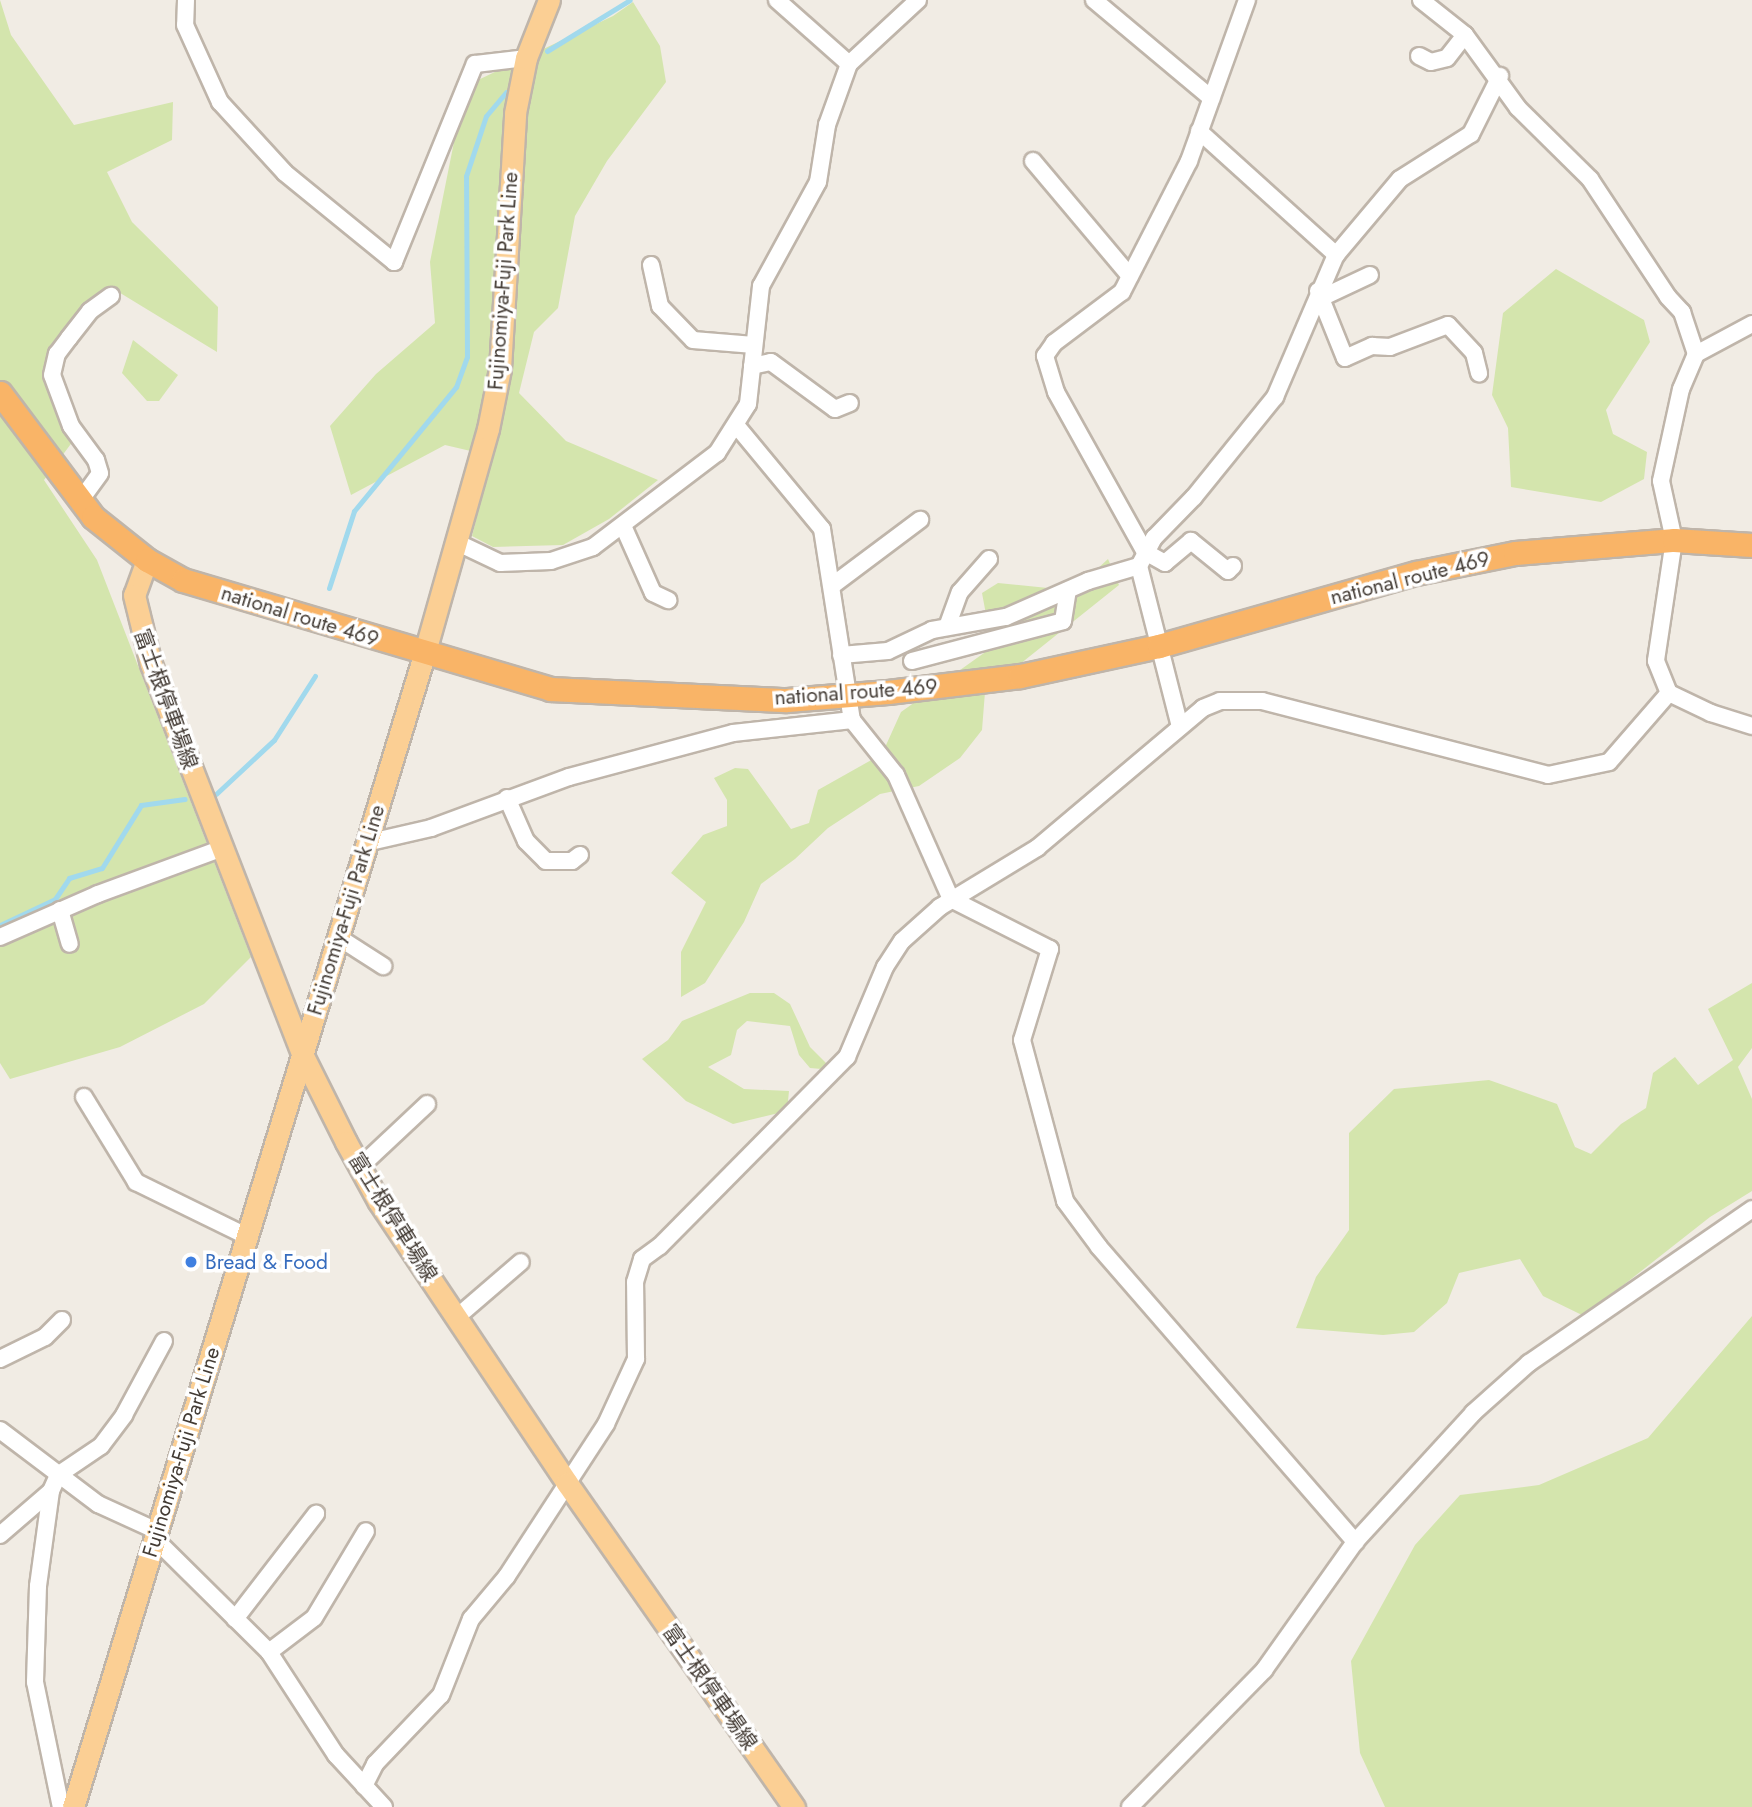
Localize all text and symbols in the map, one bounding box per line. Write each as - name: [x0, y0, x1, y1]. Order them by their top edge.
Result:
- street label: Fujinomiya-Fuji Park Line: [483, 171, 523, 391]
- street label: national route 469: [1328, 546, 1492, 610]
- street label: national route 469: [218, 580, 382, 652]
- street label: 富士根停車場線: [129, 626, 203, 772]
- street label: national route 469: [774, 674, 938, 710]
- street label: Fujinomiya-Fuji Park Line: [302, 802, 390, 1018]
- street label: 富士根停車場線: [343, 1148, 443, 1286]
- place label: Bread & Food: [205, 1249, 328, 1275]
- marker: Bread & Food: [183, 1254, 199, 1270]
- street label: Fujinomiya-Fuji Park Line: [137, 1344, 225, 1560]
- street label: 富士根停車場線: [658, 1620, 762, 1754]

